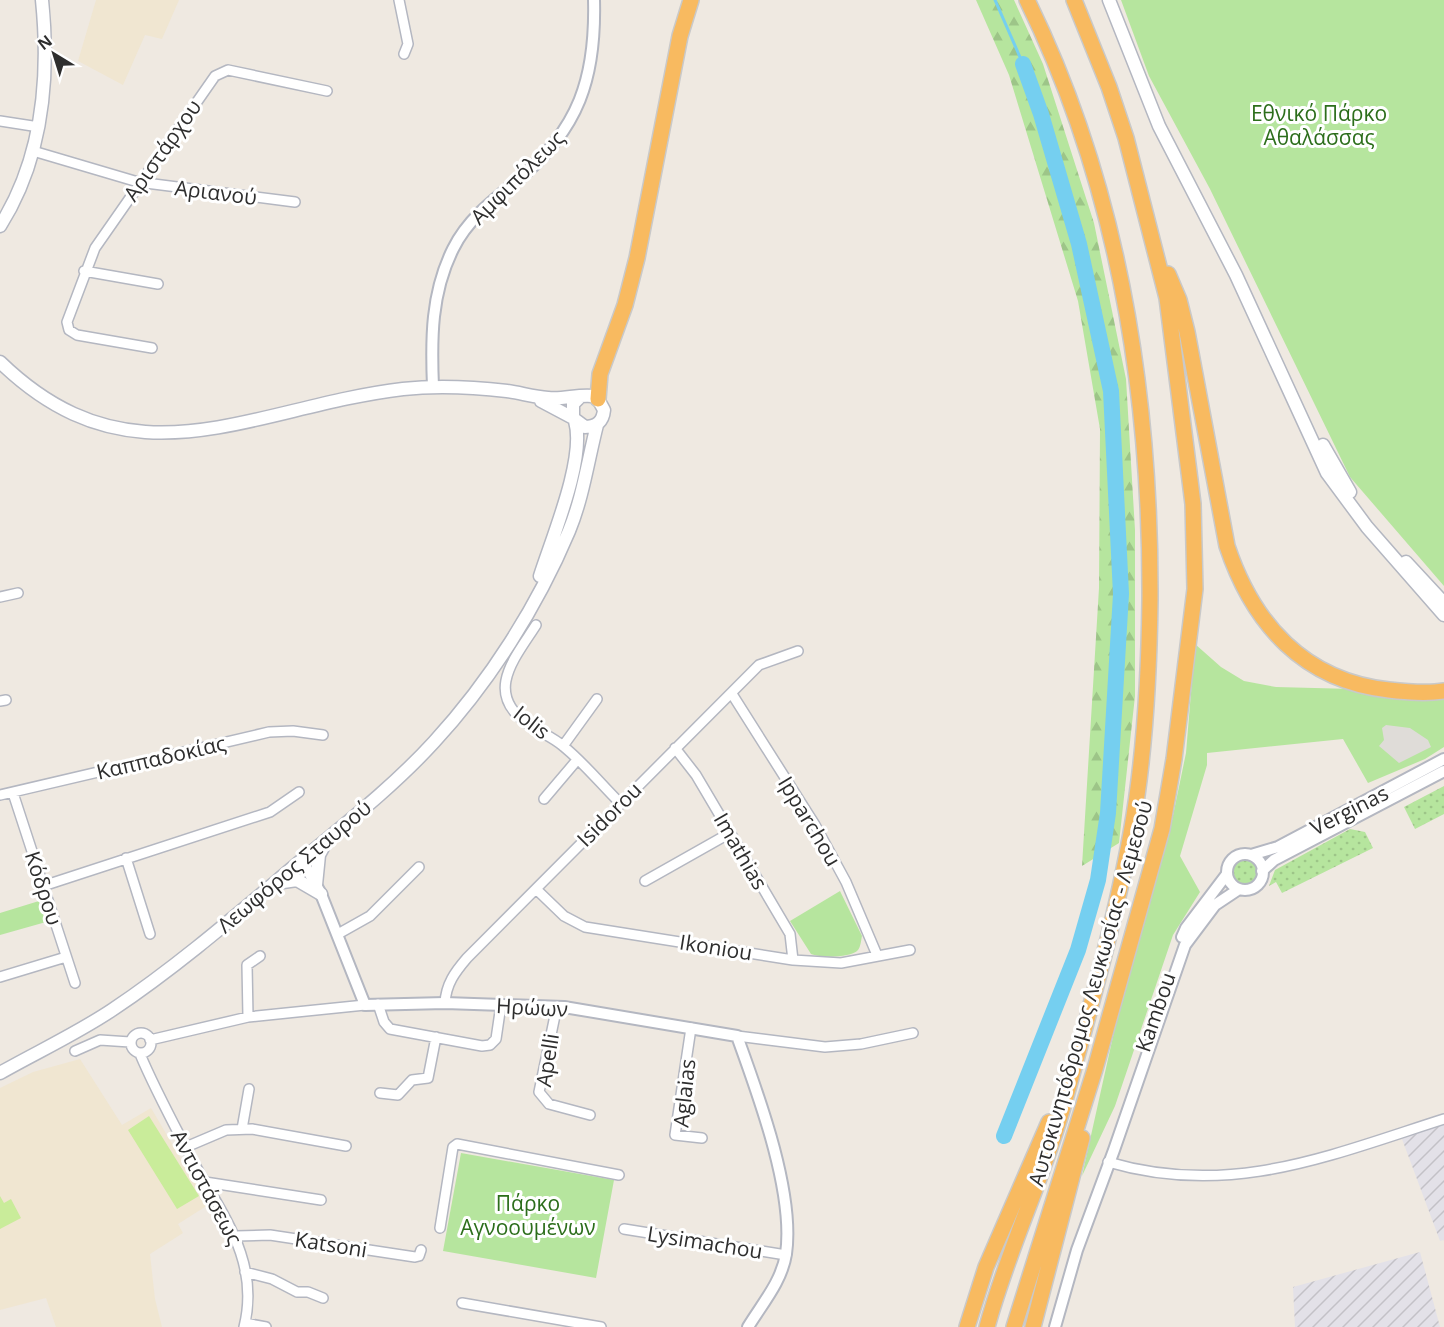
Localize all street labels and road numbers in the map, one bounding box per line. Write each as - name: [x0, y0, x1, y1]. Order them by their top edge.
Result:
- street label: Αριστάρχου: [117, 94, 207, 206]
- street label: Αμφιπόλεως: [464, 124, 570, 230]
- street label: Αριανού: [173, 173, 259, 211]
- street label: Iolis: [508, 699, 556, 745]
- street label: Καππαδοκίας: [93, 728, 229, 786]
- street label: Ipparchou: [772, 771, 848, 871]
- street label: Isidorou: [571, 776, 647, 852]
- street label: Verginas: [1305, 778, 1393, 842]
- street label: Λεωφόρος Σταυρού: [211, 793, 377, 939]
- street label: Αυτοκινητόδρομος Λευκωσίας - Λεμεσού: [1021, 797, 1159, 1189]
- street label: Imathias: [708, 807, 774, 895]
- street label: Κόδρου: [19, 847, 69, 929]
- street label: Ikoniou: [678, 927, 754, 967]
- street label: Kambou: [1128, 969, 1182, 1055]
- street label: Ηρώων: [495, 991, 569, 1023]
- street label: Apelli: [529, 1031, 565, 1089]
- street label: Aglaias: [666, 1057, 702, 1129]
- street label: Αντιστάσεως: [165, 1125, 249, 1249]
- street label: Lysimachou: [645, 1219, 765, 1265]
- street label: Katsoni: [293, 1224, 369, 1264]

